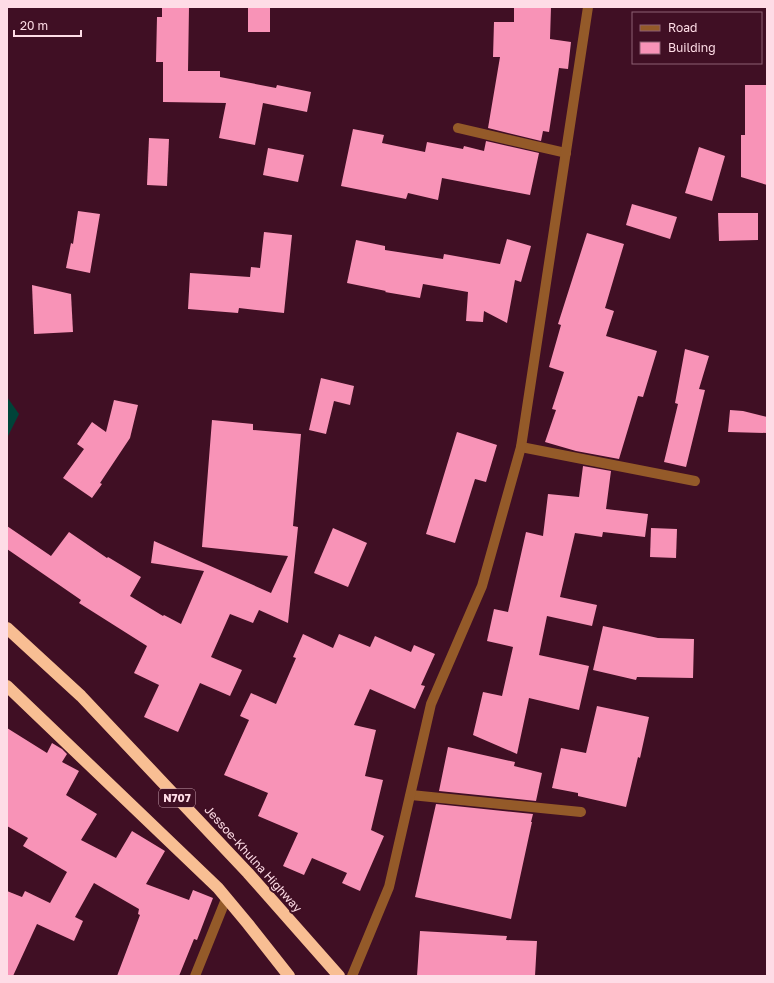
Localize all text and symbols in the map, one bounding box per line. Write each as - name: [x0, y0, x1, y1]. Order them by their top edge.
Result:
- scale bar: [14, 12, 81, 38]
- legend: [632, 12, 762, 64]
- text: 20 m: [20, 18, 48, 33]
- text: Road: [668, 20, 697, 35]
- text: Building: [668, 40, 716, 55]
- road number: N707: [159, 789, 195, 807]
- street label: Jessoe-Khulna Highway: [201, 802, 306, 915]

